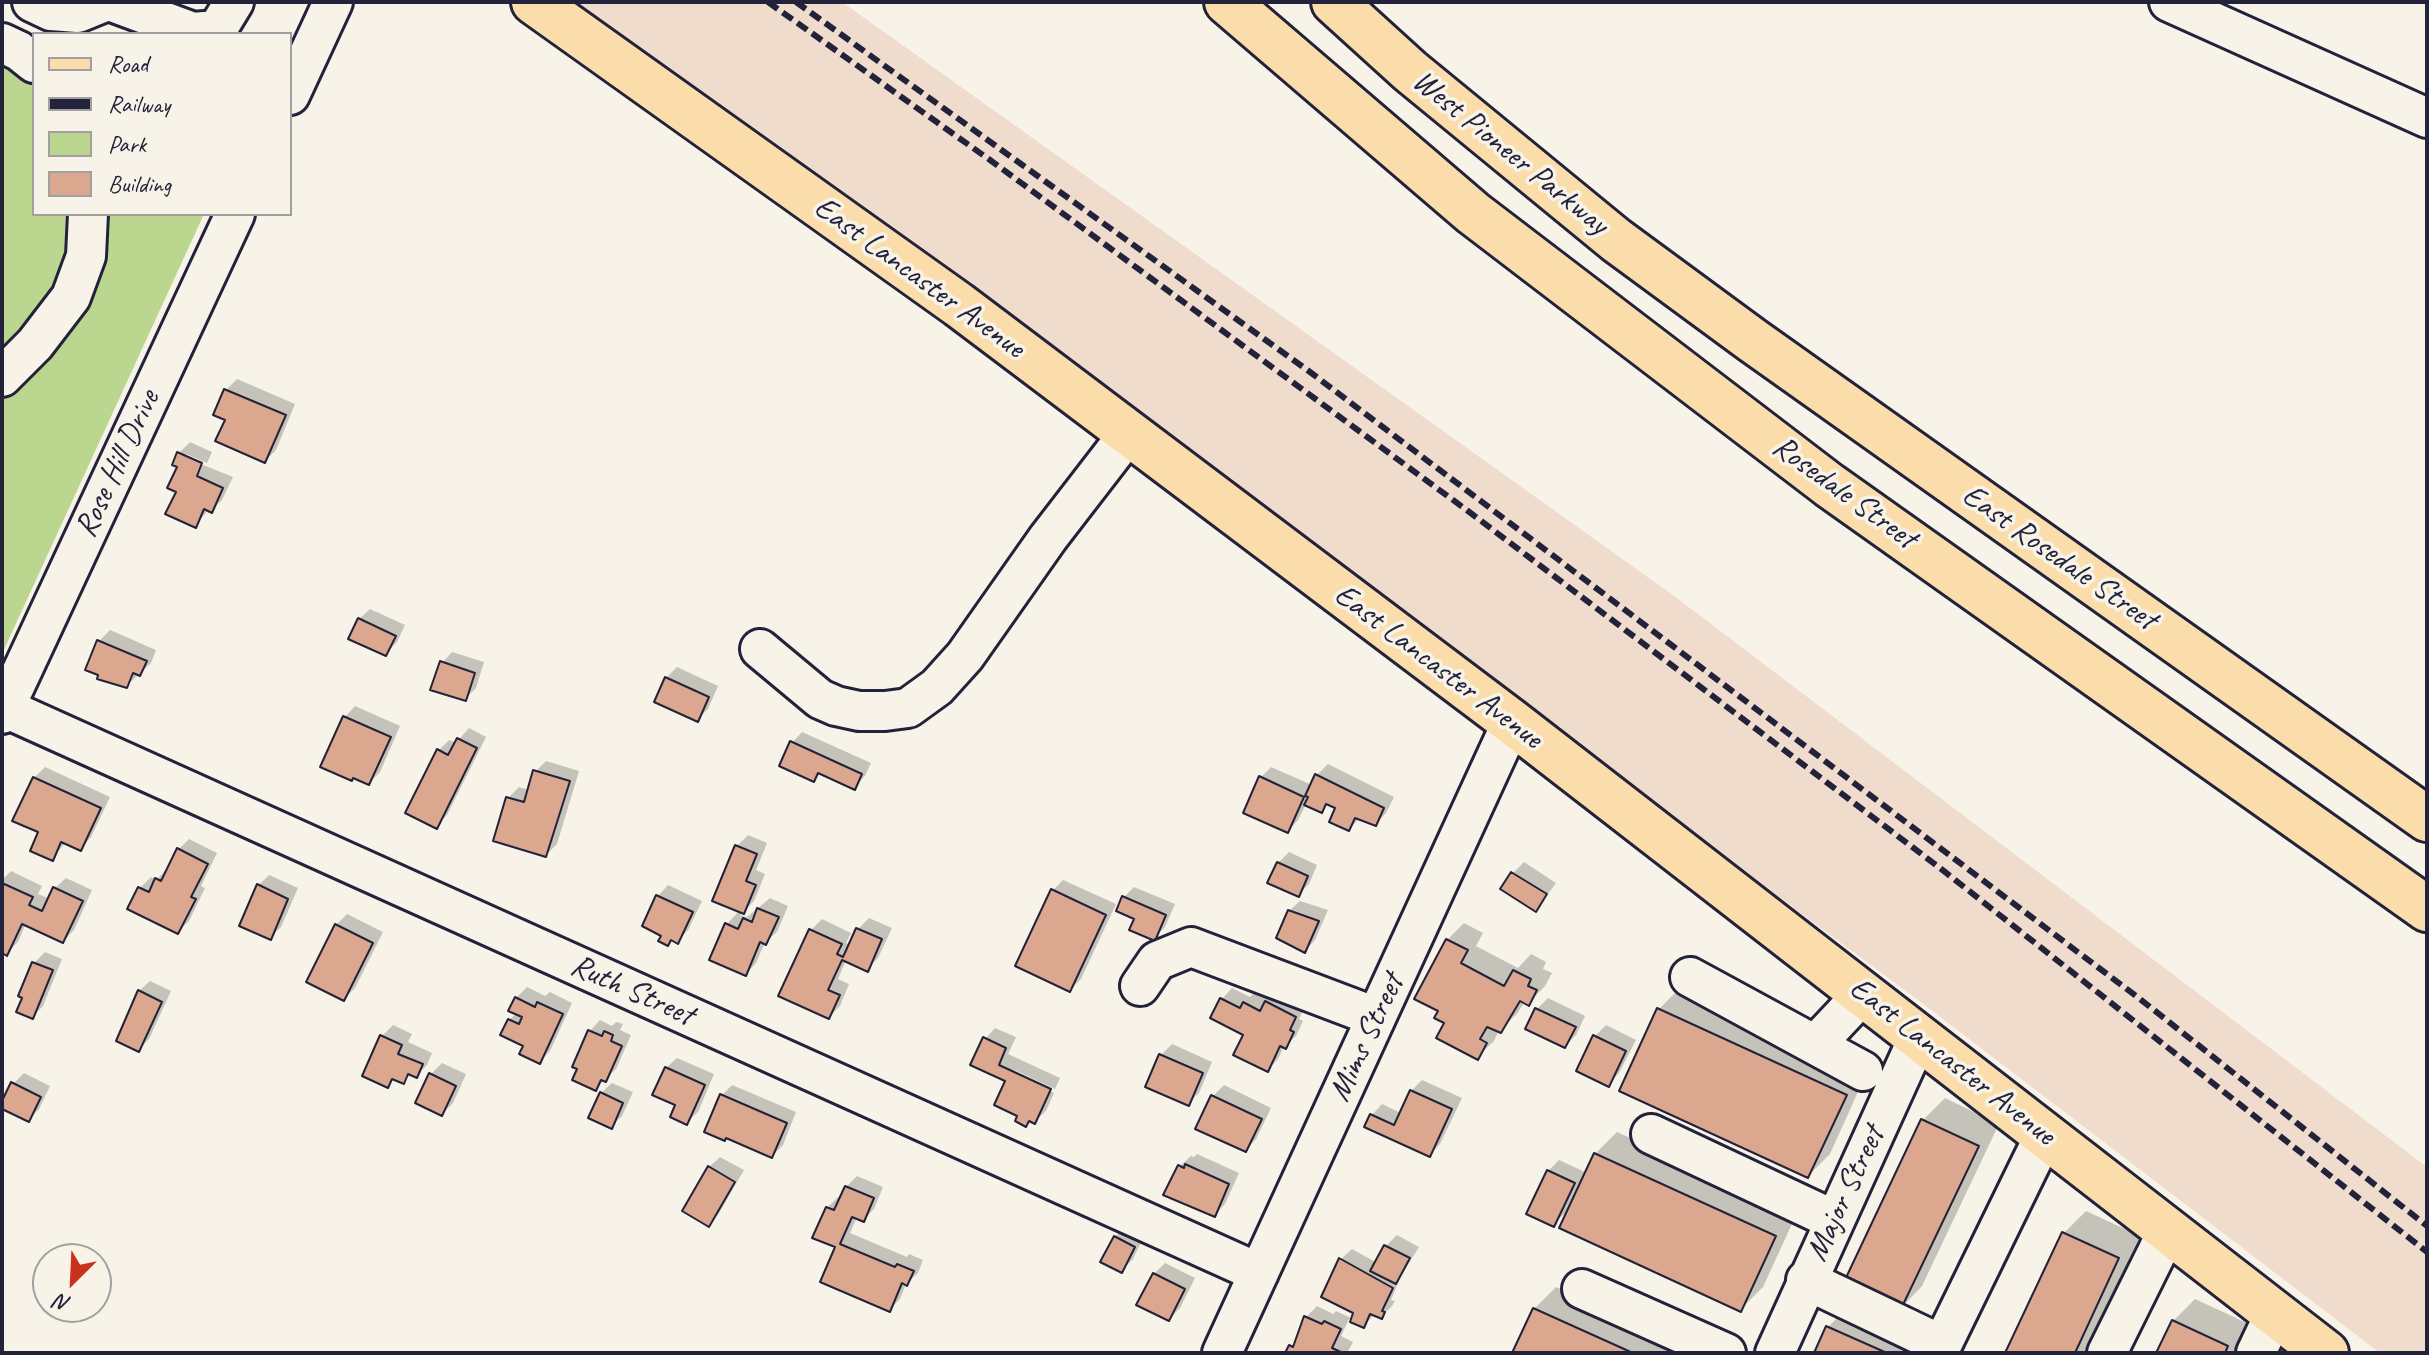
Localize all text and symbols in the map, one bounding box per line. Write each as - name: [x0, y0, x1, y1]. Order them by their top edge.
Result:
- legend: [32, 32, 292, 216]
- text: Road: [108, 49, 148, 79]
- street label: West Pioneer Parkway: [1404, 62, 1616, 244]
- text: Railway: [108, 89, 170, 119]
- text: Park: [108, 129, 146, 159]
- text: Building: [108, 169, 171, 199]
- street label: East Lancaster Avenue: [806, 189, 1032, 367]
- street label: Rose Hill Drive: [67, 384, 169, 544]
- street label: Rosedale Street: [1765, 428, 1923, 558]
- street label: East Rosedale Street: [1954, 477, 2164, 639]
- street label: East Lancaster Avenue: [1326, 576, 1550, 758]
- street label: Ruth Street: [565, 947, 699, 1035]
- street label: Mims Street: [1321, 968, 1413, 1108]
- street label: East Lancaster Avenue: [1841, 970, 2063, 1154]
- street label: Major Street: [1798, 1121, 1894, 1267]
- north arrow: [32, 1243, 112, 1323]
- text: N: [51, 1288, 75, 1319]

